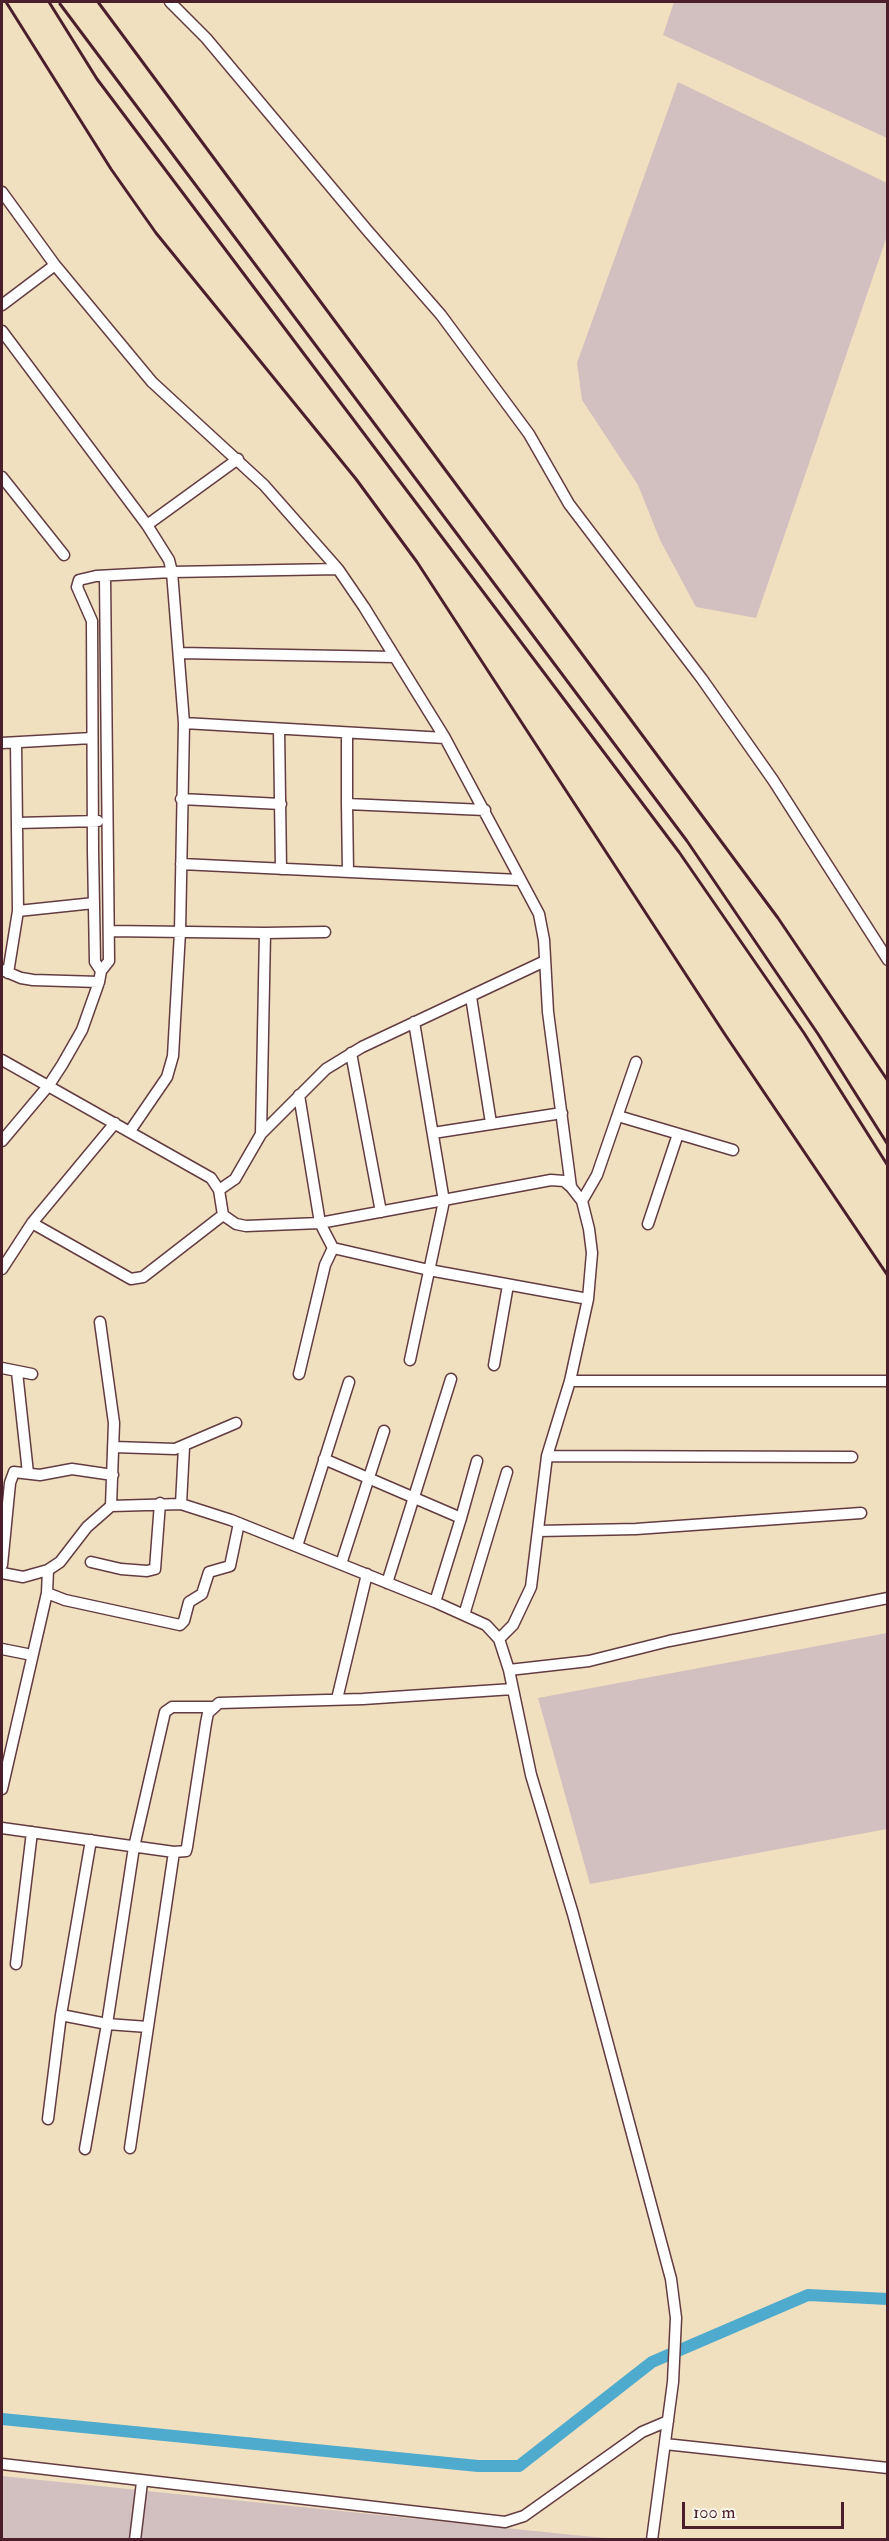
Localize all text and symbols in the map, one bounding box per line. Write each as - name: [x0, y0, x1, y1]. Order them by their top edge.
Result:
- scale bar: [685, 2490, 847, 2528]
- text: 100 m: [693, 2501, 736, 2524]

